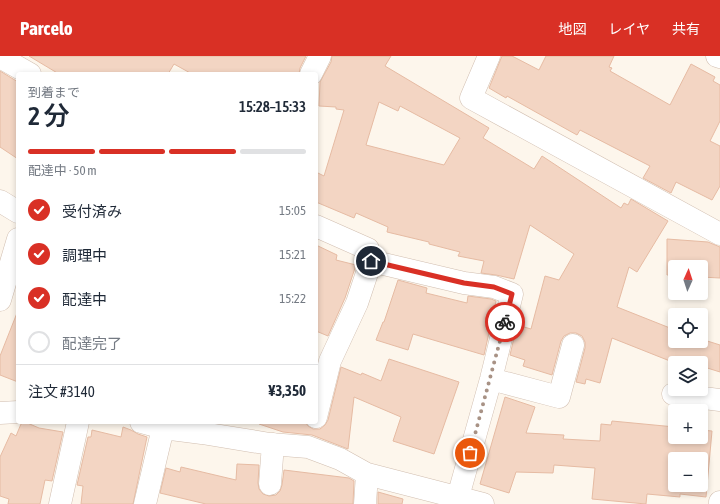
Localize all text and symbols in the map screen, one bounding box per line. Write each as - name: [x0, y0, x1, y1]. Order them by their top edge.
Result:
- text: Parcelo: [20, 17, 73, 39]
- text: 地図: [558, 21, 586, 37]
- text: レイヤ: [608, 21, 650, 37]
- text: 共有: [672, 21, 700, 37]
- text: 到着まで: [28, 85, 80, 100]
- text: 15:28–15:33: [239, 98, 306, 115]
- text: 2 分: [28, 101, 70, 131]
- text: 配達中 · 50 m: [28, 163, 97, 178]
- icon: check: [28, 199, 50, 221]
- text: 受付済み: [62, 203, 122, 220]
- text: 15:05: [279, 203, 306, 218]
- icon: check: [28, 243, 50, 265]
- pin: [354, 244, 388, 278]
- text: 調理中: [62, 247, 107, 264]
- text: 15:21: [279, 247, 306, 262]
- icon: home: [360, 250, 382, 272]
- north arrow: [668, 260, 708, 300]
- map controls: [668, 260, 708, 492]
- icon: check: [28, 287, 50, 309]
- text: 配達中: [62, 291, 107, 308]
- text: 15:22: [279, 291, 306, 306]
- courier: [485, 302, 525, 342]
- button: locate: [668, 308, 708, 348]
- icon: bike: [494, 311, 516, 333]
- text: 配達完了: [62, 335, 122, 352]
- button: layers: [668, 356, 708, 396]
- text: ¥3,350: [268, 382, 306, 399]
- text: 注文 #3140: [28, 383, 95, 400]
- button: +: [668, 404, 708, 444]
- pin: [453, 436, 487, 470]
- icon: bag: [459, 442, 481, 464]
- button: −: [668, 452, 708, 492]

